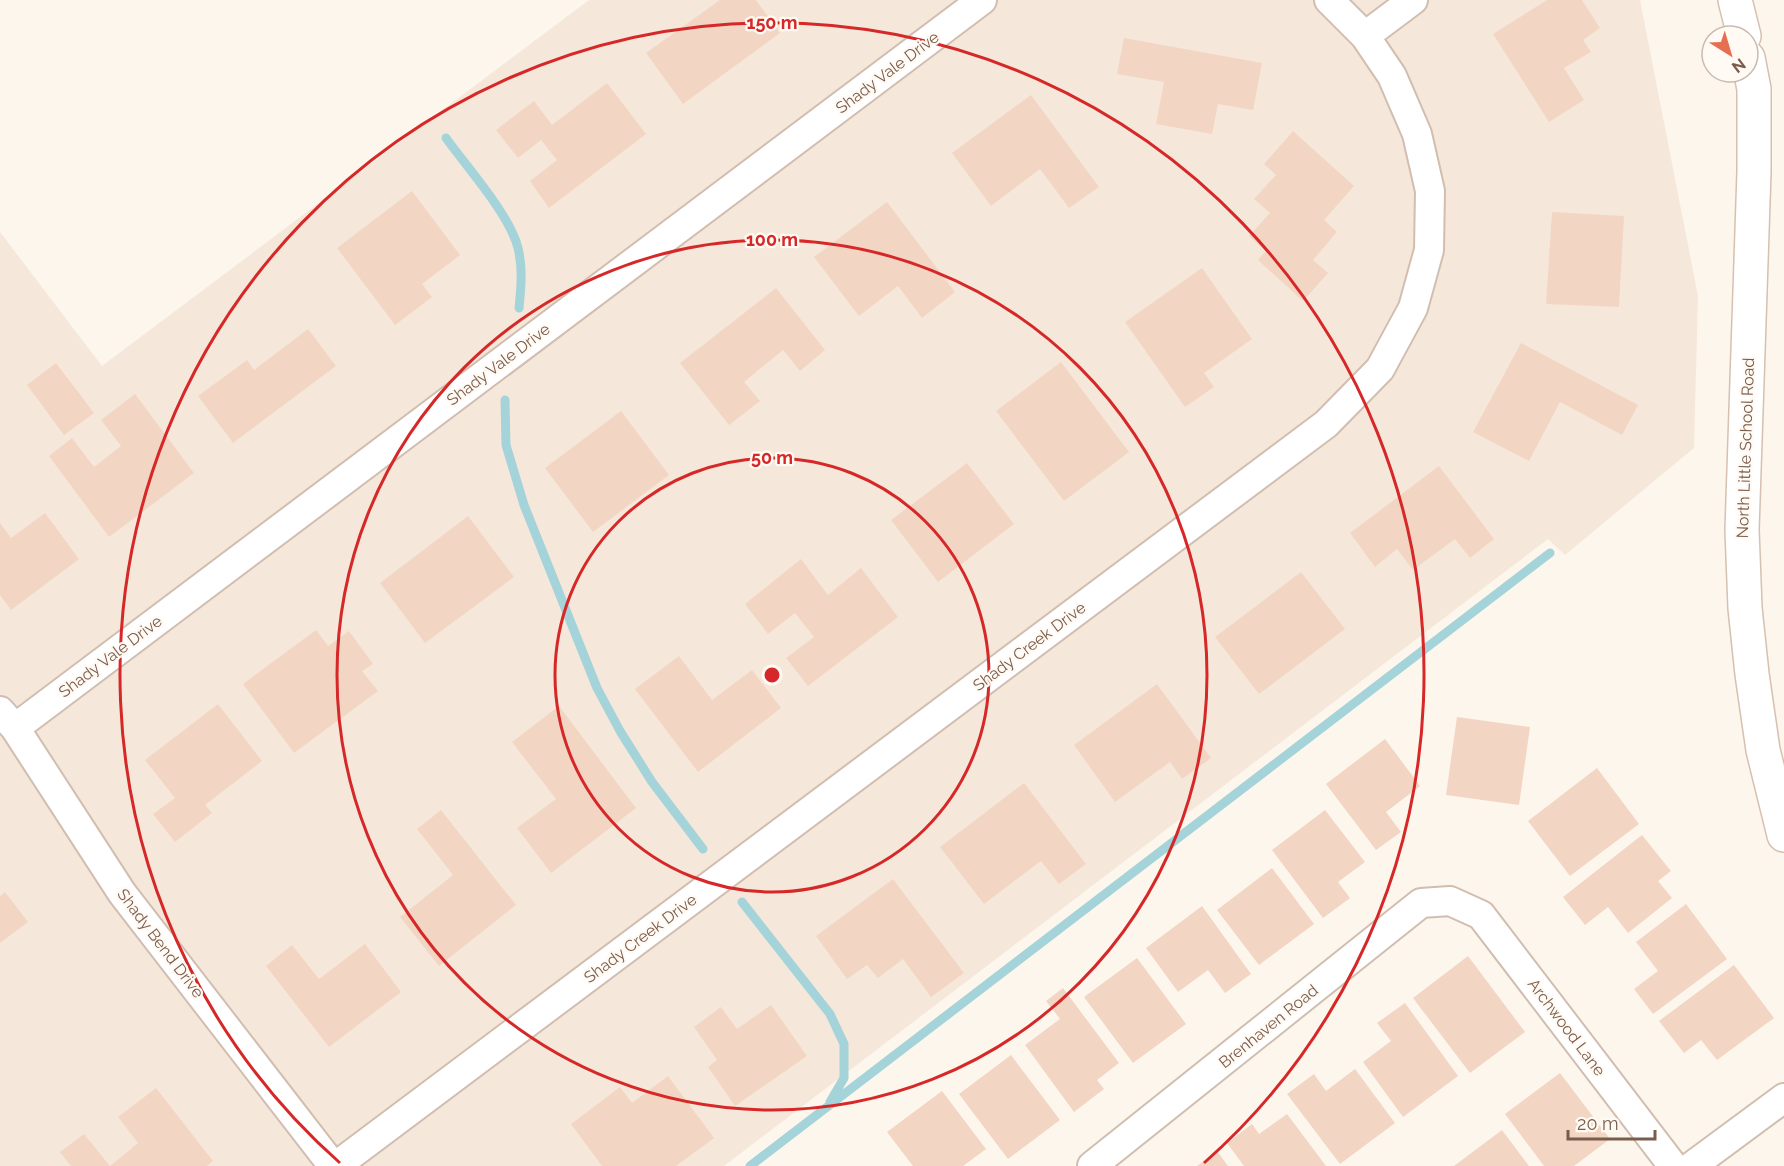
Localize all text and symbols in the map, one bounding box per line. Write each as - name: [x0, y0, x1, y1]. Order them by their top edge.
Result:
- text: 150 m: [747, 12, 798, 33]
- north arrow: [1700, 24, 1760, 84]
- street label: Shady Vale Drive: [832, 27, 943, 117]
- text: N: [1728, 54, 1749, 77]
- text: 100 m: [746, 229, 798, 250]
- street label: Shady Vale Drive: [443, 319, 554, 409]
- street label: North Little School Road: [1733, 357, 1758, 539]
- text: 50 m: [751, 447, 793, 468]
- street label: Shady Creek Drive: [969, 598, 1089, 695]
- street label: Shady Vale Drive: [55, 611, 166, 701]
- centre of rings: [762, 665, 782, 685]
- street label: Shady Bend Drive: [113, 885, 208, 1002]
- street label: Shady Creek Drive: [580, 890, 700, 987]
- street label: Archwood Lane: [1524, 975, 1609, 1080]
- street label: Brenhaven Road: [1215, 981, 1322, 1072]
- scale bar: [1568, 1103, 1655, 1141]
- text: 20 m: [1577, 1113, 1619, 1134]

